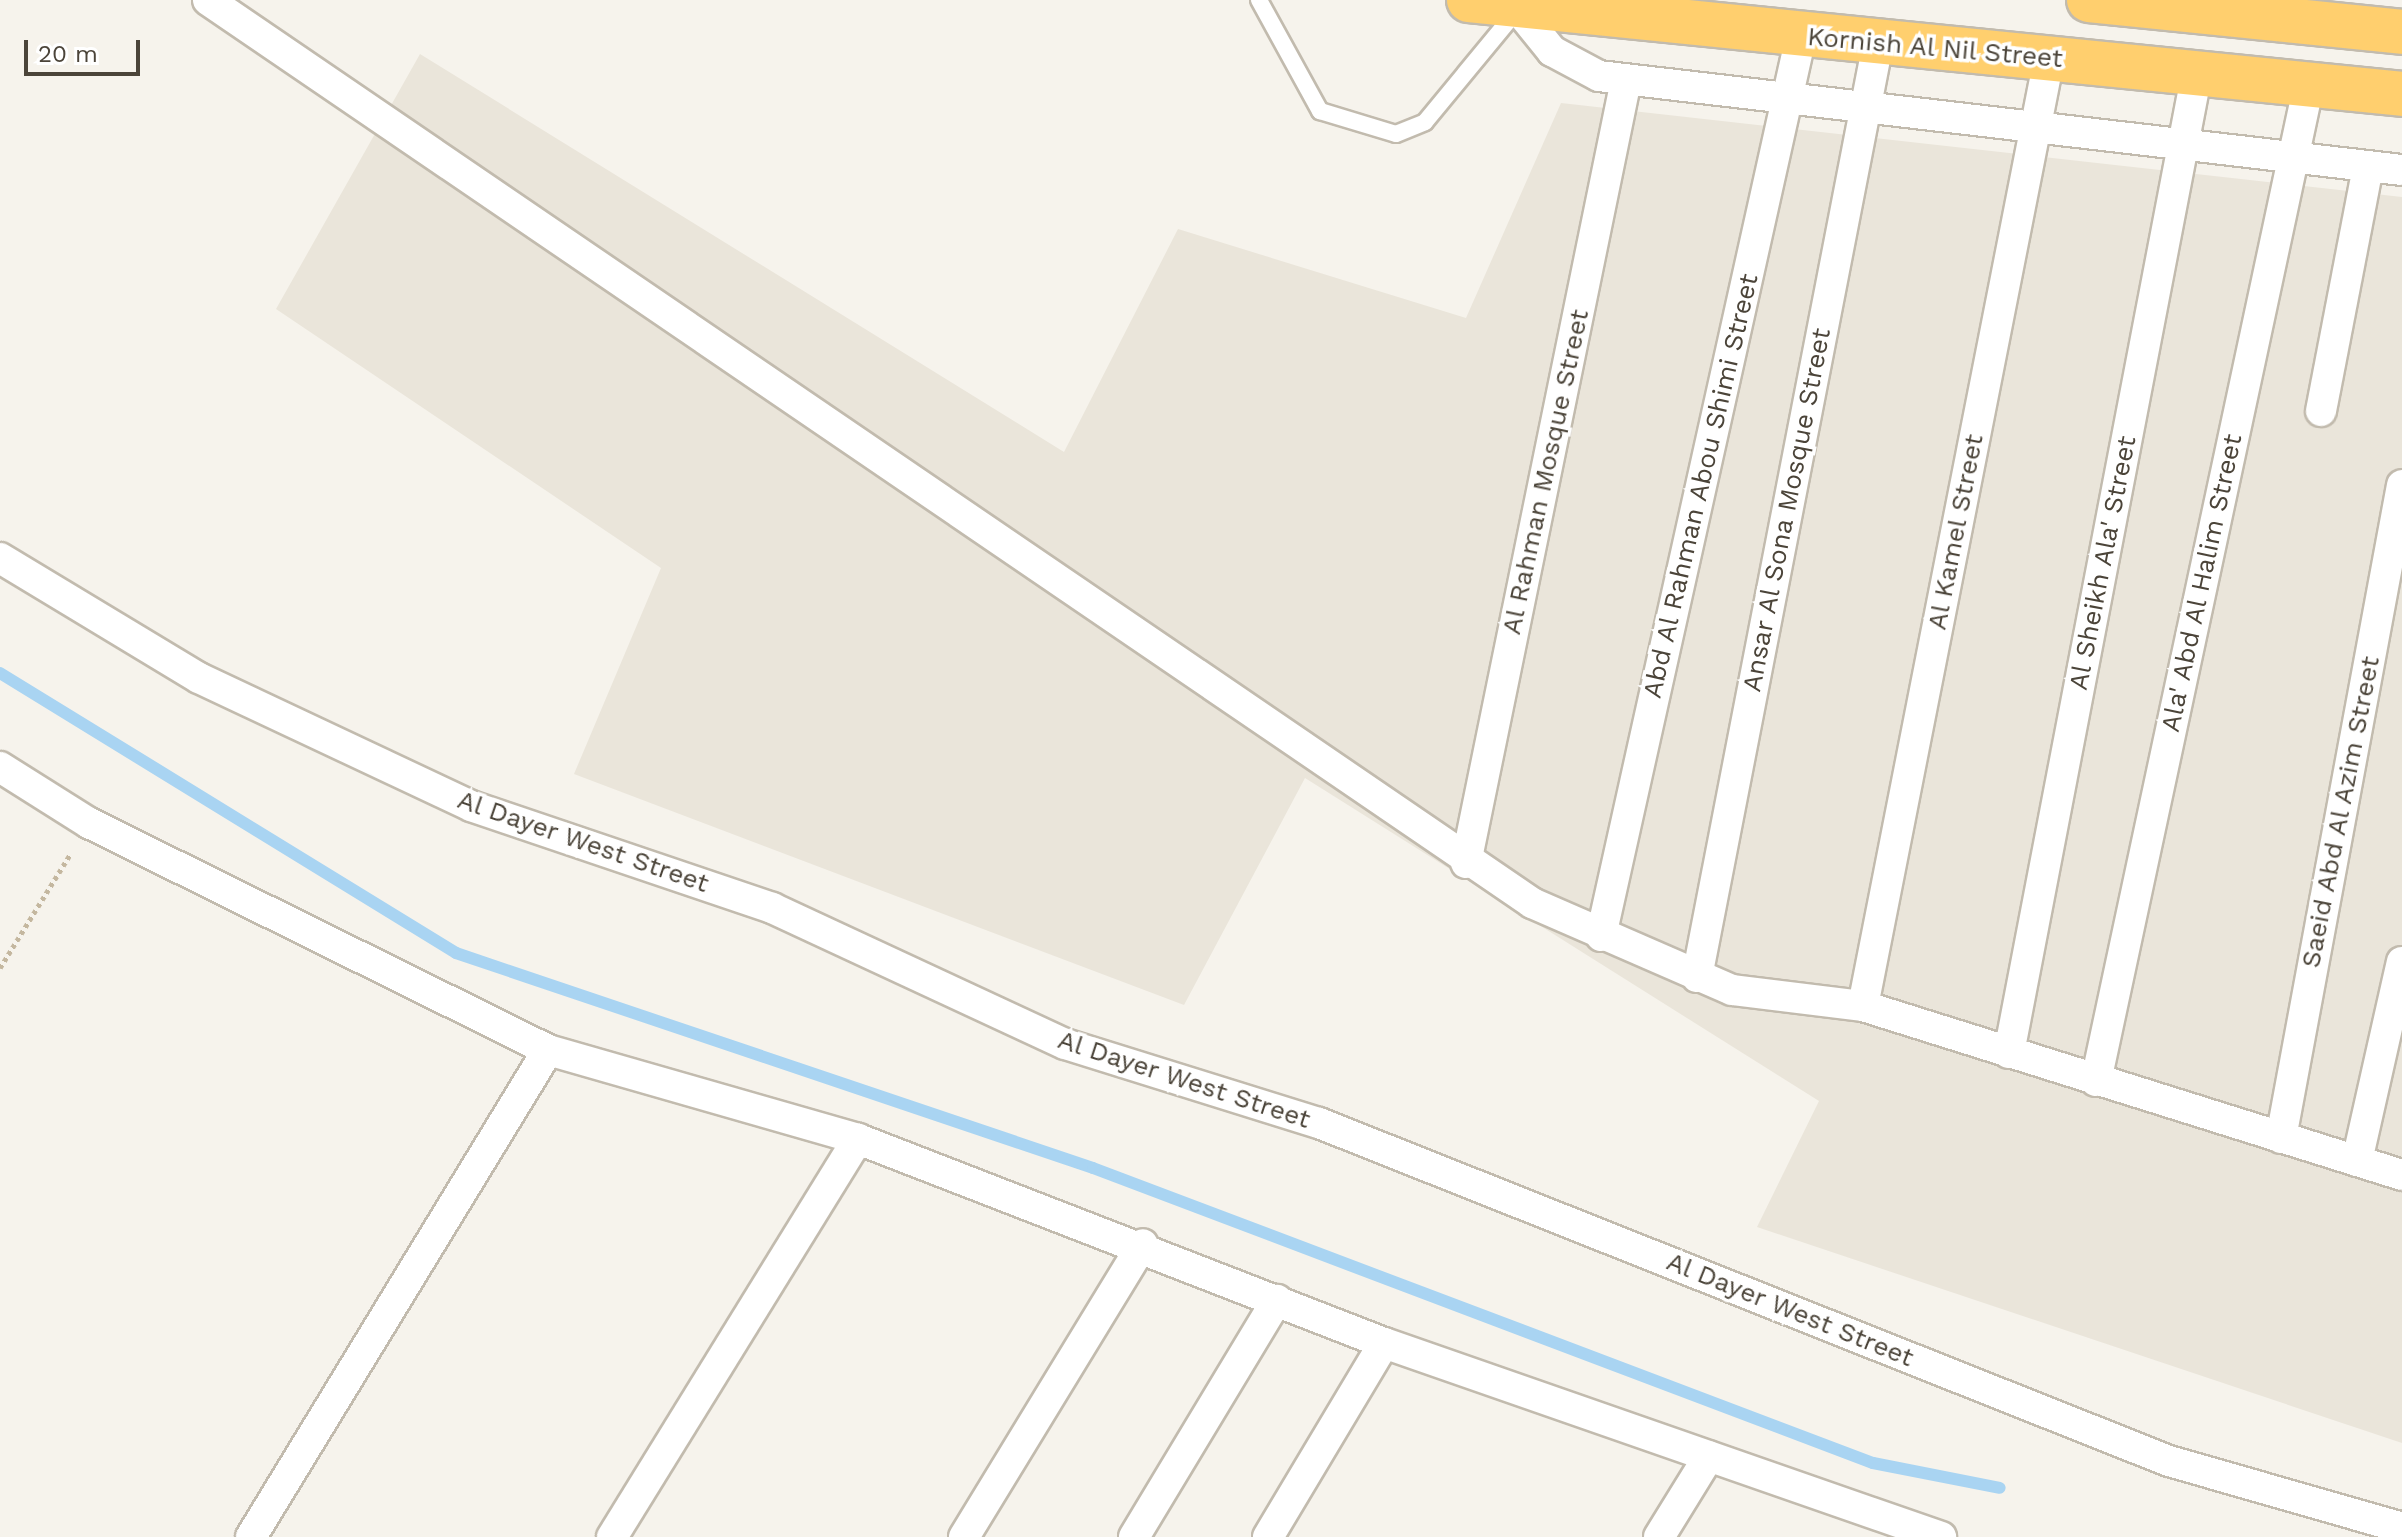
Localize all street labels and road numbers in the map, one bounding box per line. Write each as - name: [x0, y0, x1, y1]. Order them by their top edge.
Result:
- street label: Kornish Al Nil Street: [1805, 21, 2065, 75]
- street label: Abd Al Rahman Abou Shimi Street: [1637, 269, 1765, 703]
- street label: Al Rahman Mosque Street: [1496, 306, 1596, 638]
- street label: Ansar Al Sona Mosque Street: [1736, 324, 1838, 696]
- street label: Ala' Abd Al Halim Street: [2155, 430, 2249, 736]
- street label: Al Kamel Street: [1922, 431, 1990, 633]
- street label: Al Sheikh Ala' Street: [2063, 432, 2143, 694]
- street label: Saeid Abd Al Azim Street: [2295, 652, 2387, 972]
- street label: Al Dayer West Street: [452, 784, 714, 900]
- street label: Al Dayer West Street: [1053, 1024, 1315, 1136]
- street label: Al Dayer West Street: [1661, 1246, 1919, 1374]

